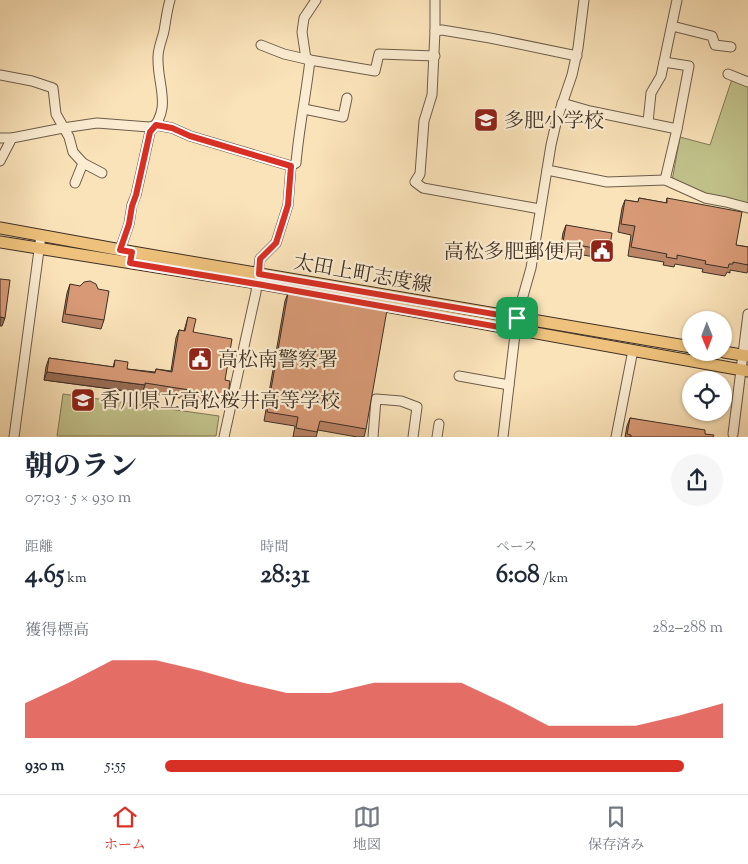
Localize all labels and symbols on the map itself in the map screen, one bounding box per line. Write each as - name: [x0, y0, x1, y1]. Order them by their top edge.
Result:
- school or university icon: 多肥小学校: [473, 107, 499, 133]
- place label: 多肥小学校: [504, 108, 604, 137]
- public building icon: 高松多肥郵便局: [589, 238, 615, 264]
- place label: 高松多肥郵便局: [444, 239, 584, 268]
- street label: 太田上町志度線: [291, 249, 434, 302]
- pin: [496, 297, 538, 339]
- north arrow: [682, 311, 732, 361]
- public building icon: 高松南警察署: [187, 346, 213, 372]
- place label: 高松南警察署: [218, 347, 338, 376]
- school or university icon: 香川県立高松桜井高等学校: [70, 387, 96, 413]
- place label: 香川県立高松桜井高等学校: [100, 388, 340, 417]

